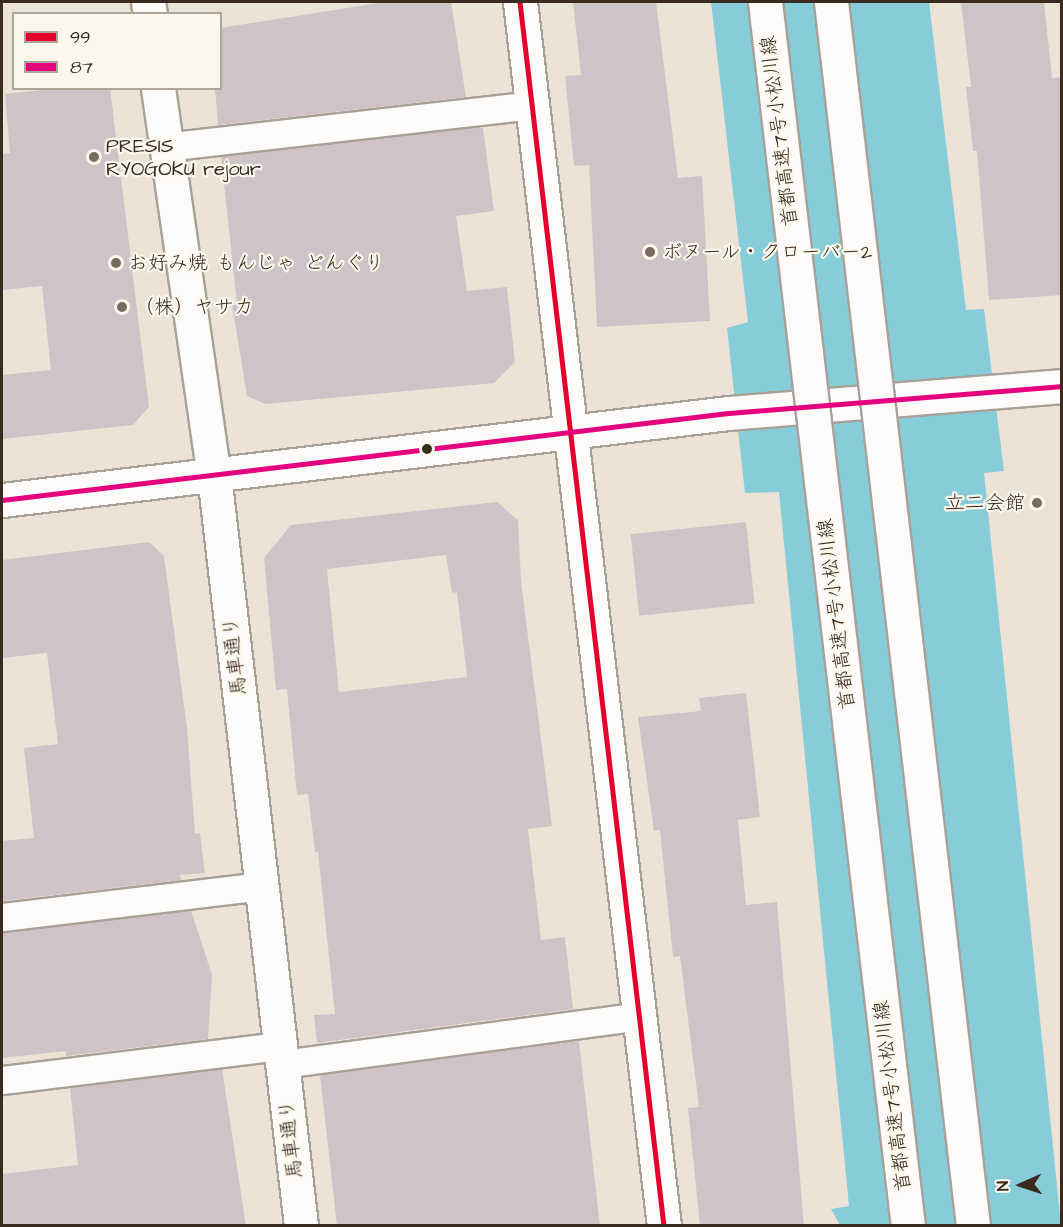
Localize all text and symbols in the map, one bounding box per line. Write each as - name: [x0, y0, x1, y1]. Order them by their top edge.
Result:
- legend: [12, 12, 222, 90]
- text: 99: [70, 25, 91, 50]
- street label: 首都高速7号小松川線: [756, 34, 804, 228]
- text: 87: [70, 55, 93, 80]
- place label: PRESIS RYOGOKU rejour: [106, 134, 261, 181]
- marker: PRESIS RYOGOKU rejour: [87, 150, 101, 164]
- place label: ボヌール・クローバー2: [662, 240, 873, 264]
- marker: ボヌール・クローバー2: [643, 245, 657, 259]
- place label: お好み焼 もんじゃ どんぐり: [128, 251, 384, 275]
- marker: お好み焼 もんじゃ どんぐり: [109, 256, 123, 270]
- place label: （株）ヤサカ: [134, 295, 254, 319]
- marker: （株）ヤサカ: [115, 300, 129, 314]
- unlabelled marker: [421, 443, 433, 455]
- place label: 立二会館: [945, 491, 1025, 515]
- marker: 立二会館: [1030, 496, 1044, 510]
- street label: 首都高速7号小松川線: [813, 517, 861, 711]
- street label: 馬車通り: [218, 615, 252, 697]
- street label: 首都高速7号小松川線: [869, 999, 917, 1193]
- street label: 馬車通り: [274, 1098, 308, 1180]
- north arrow: [991, 1155, 1051, 1215]
- text: N: [992, 1180, 1014, 1192]

